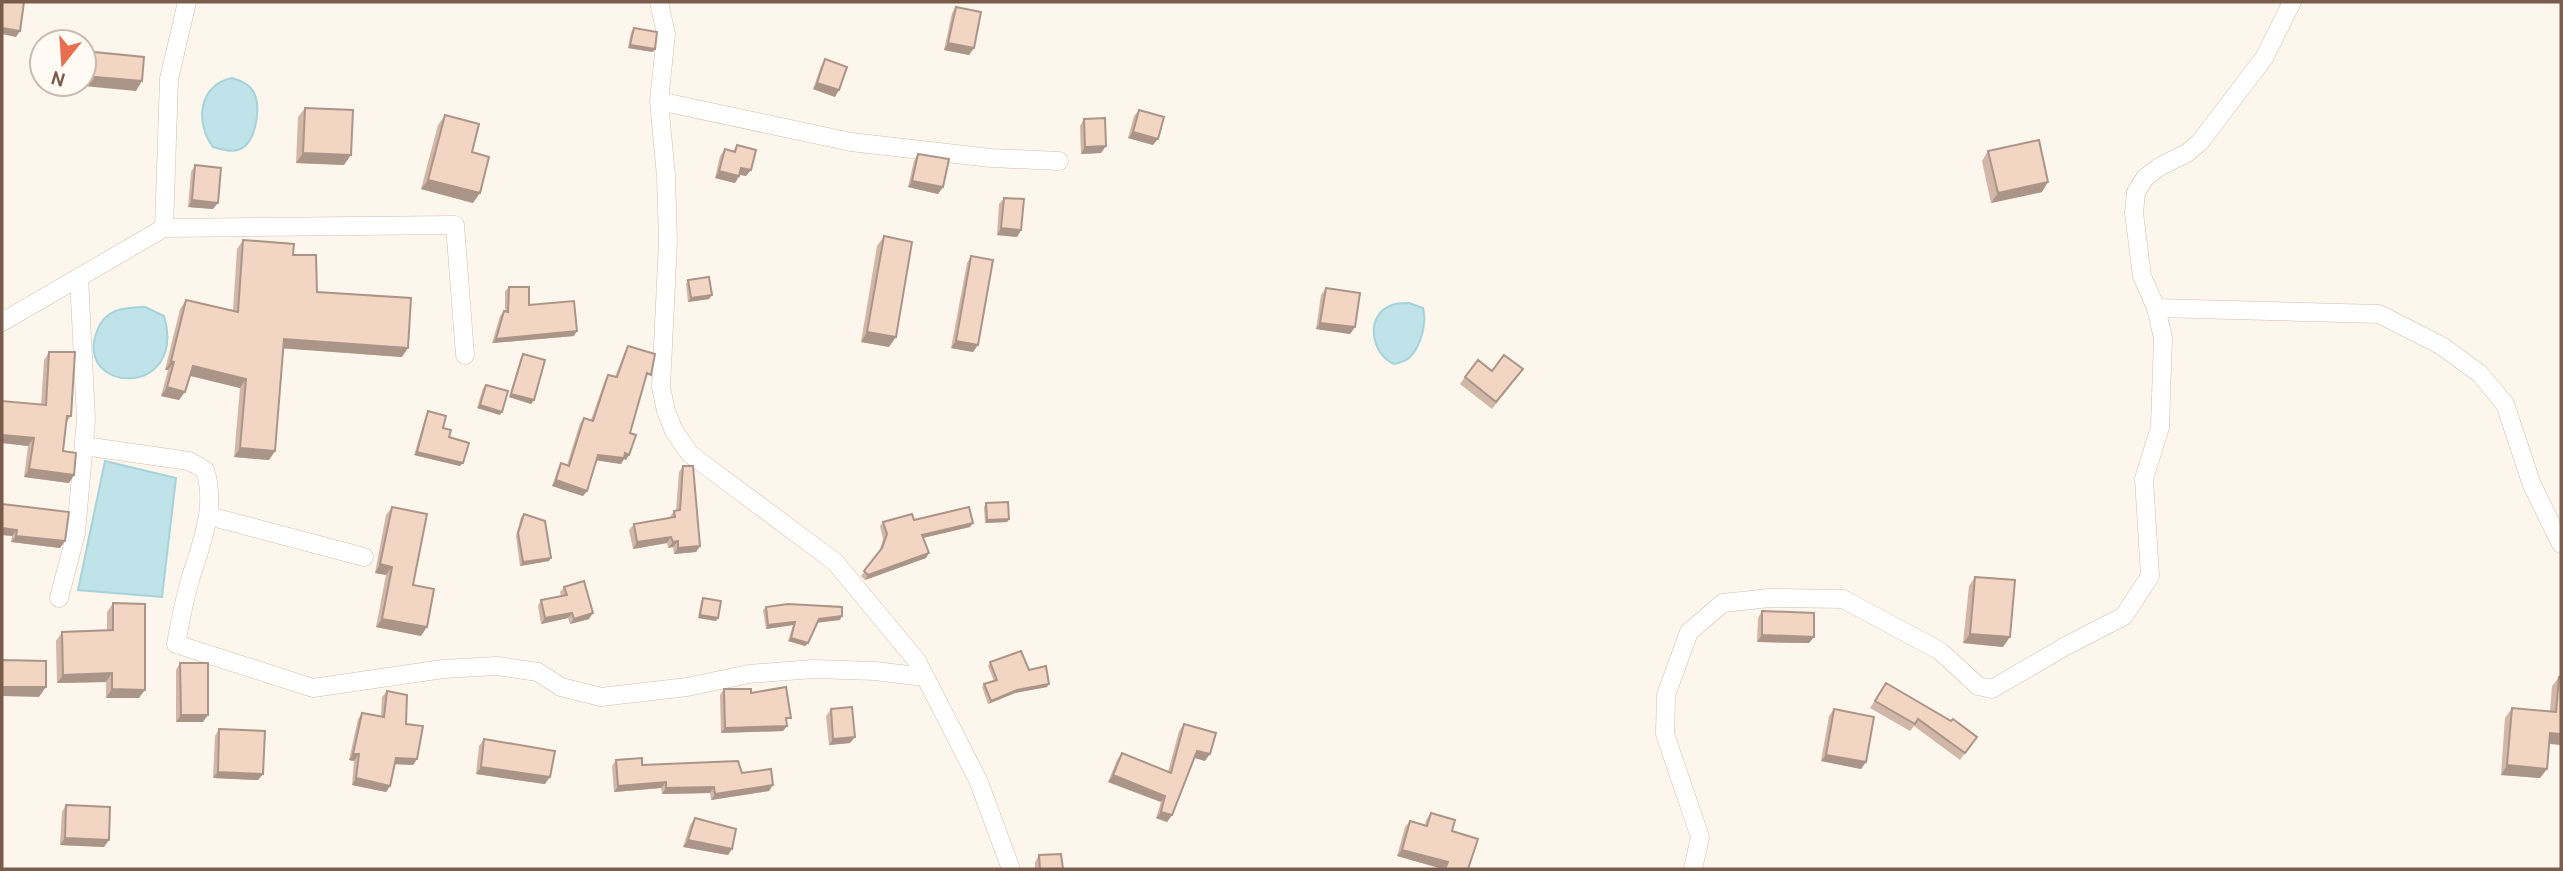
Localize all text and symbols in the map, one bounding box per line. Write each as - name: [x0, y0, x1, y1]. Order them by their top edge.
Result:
- north arrow: [28, 28, 98, 98]
- text: N: [48, 66, 68, 92]

